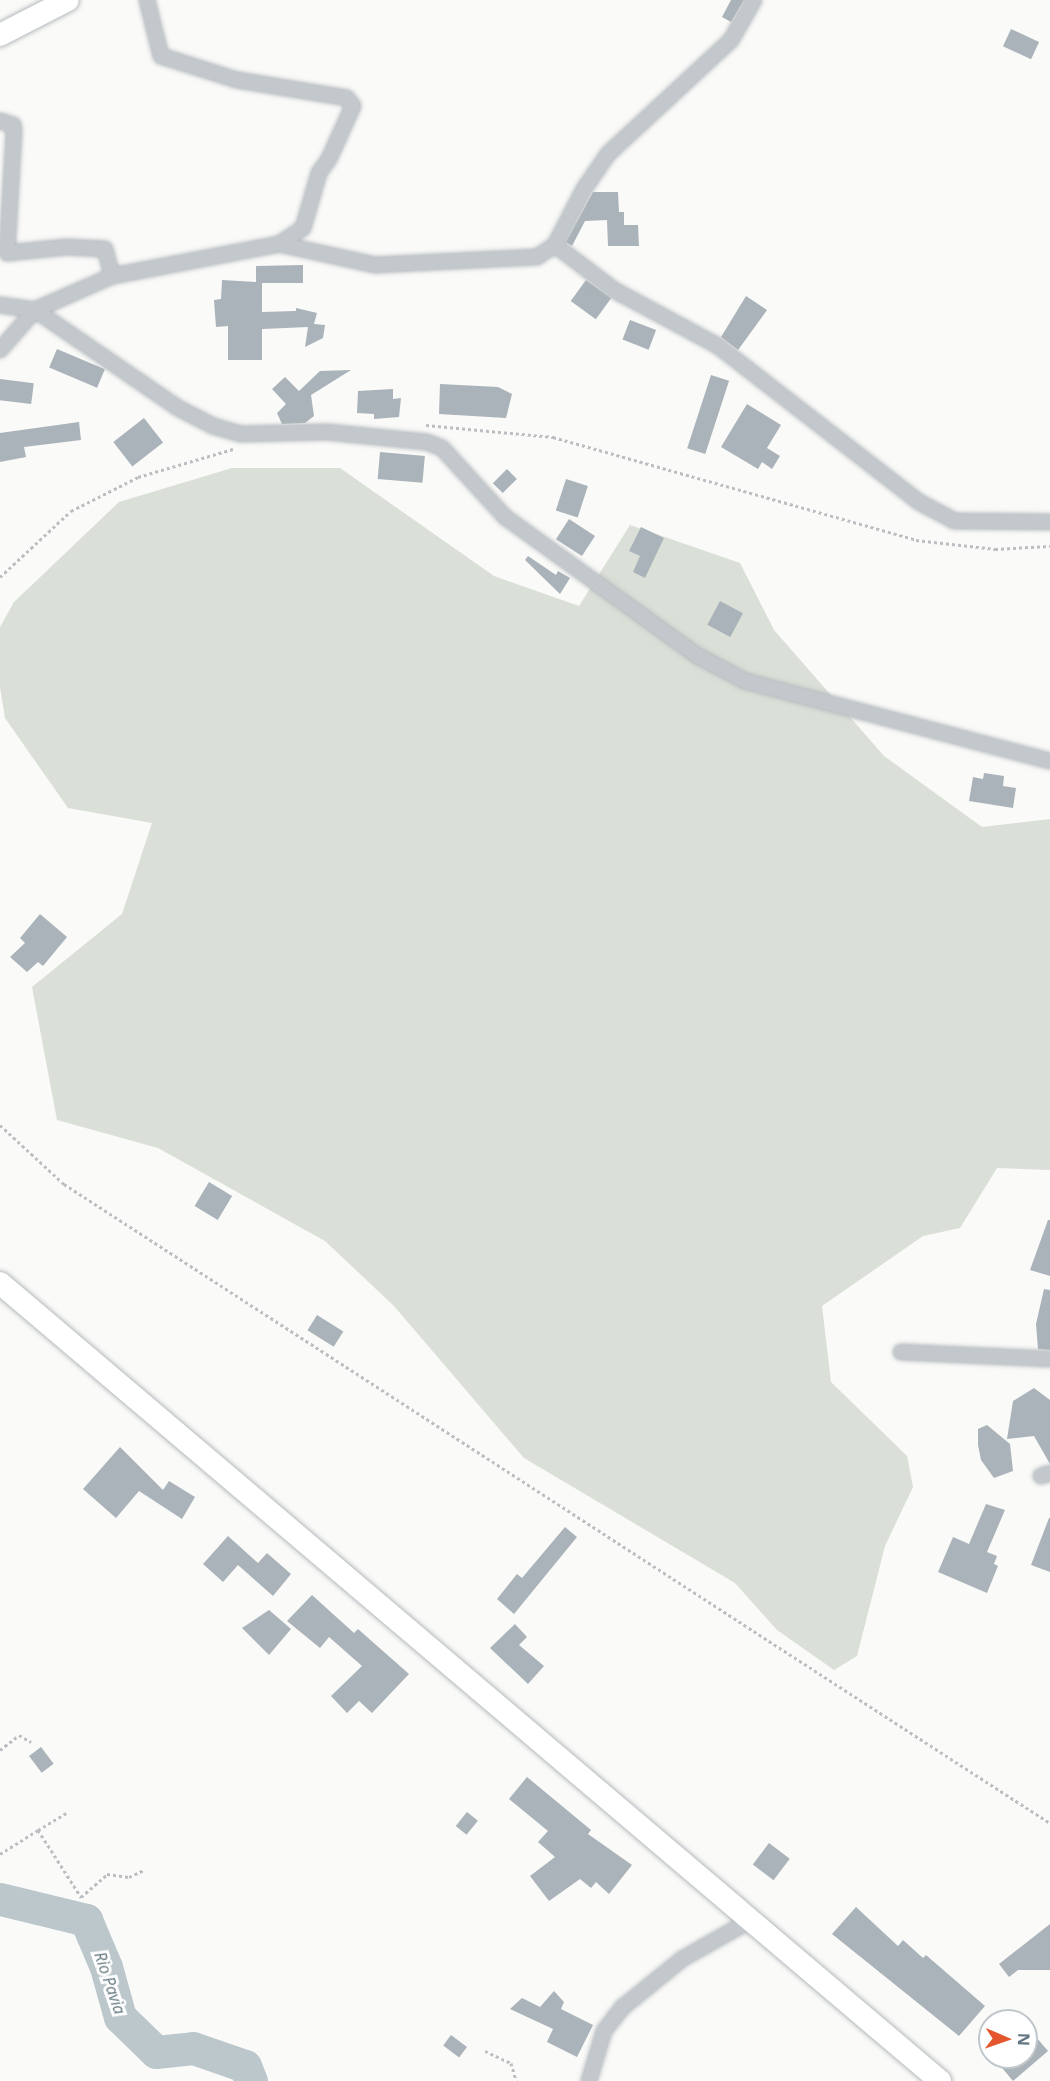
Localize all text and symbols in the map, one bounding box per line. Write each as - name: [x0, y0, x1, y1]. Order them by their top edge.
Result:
- water label: Rio Pavia: [90, 1949, 130, 2017]
- north arrow: [978, 2009, 1038, 2069]
- text: N: [1013, 2033, 1035, 2046]

